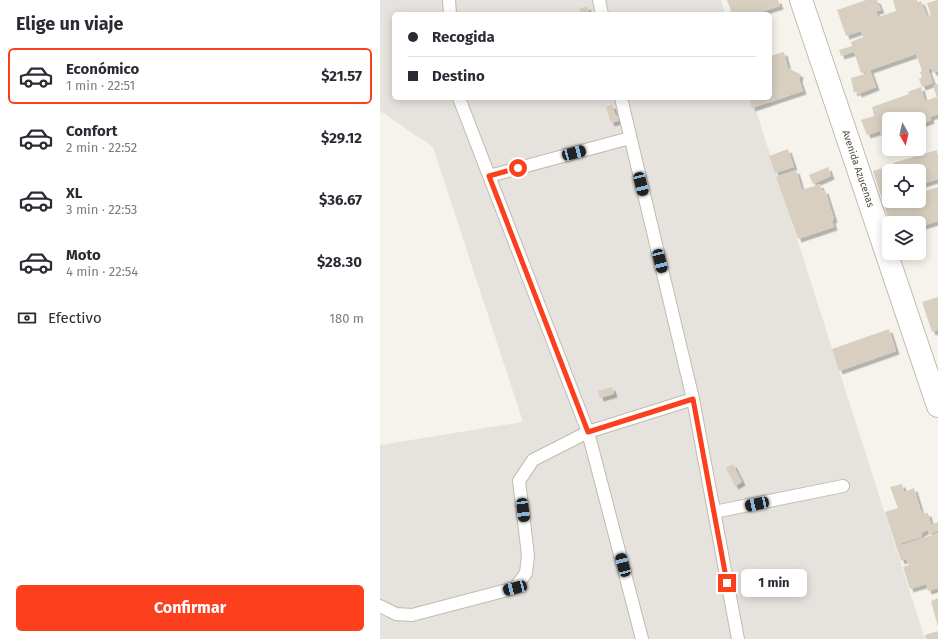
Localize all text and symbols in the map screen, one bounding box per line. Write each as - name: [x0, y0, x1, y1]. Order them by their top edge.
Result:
- text: Elige un viaje: [16, 13, 123, 35]
- text: Recogida: [432, 28, 495, 46]
- icon: car: [18, 58, 54, 94]
- text: Económico: [66, 60, 139, 78]
- text: $21.57: [321, 67, 362, 85]
- text: Destino: [432, 67, 485, 85]
- text: 1 min · 22:51: [66, 78, 135, 93]
- north arrow: [882, 112, 926, 156]
- map controls: [882, 112, 926, 260]
- icon: car: [18, 120, 54, 156]
- text: Confort: [66, 122, 118, 140]
- text: $29.12: [321, 129, 362, 147]
- street label: Avenida Azucenas: [839, 129, 877, 209]
- text: 2 min · 22:52: [66, 140, 137, 155]
- car: [561, 144, 587, 162]
- route start: [509, 159, 527, 177]
- button: locate: [882, 164, 926, 208]
- car: [632, 171, 650, 197]
- icon: car: [18, 182, 54, 218]
- text: XL: [66, 184, 82, 202]
- text: $36.67: [319, 191, 362, 209]
- text: 3 min · 22:53: [66, 202, 137, 217]
- button: layers: [882, 216, 926, 260]
- icon: car: [18, 244, 54, 280]
- text: Moto: [66, 246, 101, 264]
- car: [651, 248, 669, 274]
- text: $28.30: [317, 253, 362, 271]
- text: 4 min · 22:54: [66, 264, 138, 279]
- icon: cash: [16, 307, 38, 329]
- text: Efectivo: [48, 309, 102, 327]
- text: 180 m: [329, 311, 364, 326]
- car: [744, 496, 770, 512]
- car: [516, 497, 530, 523]
- car: [614, 552, 632, 578]
- callout: 1 min: [741, 569, 807, 597]
- route end: [718, 574, 736, 592]
- text: 1 min: [758, 575, 790, 590]
- car: [502, 579, 528, 597]
- button: Confirmar: [16, 585, 364, 631]

